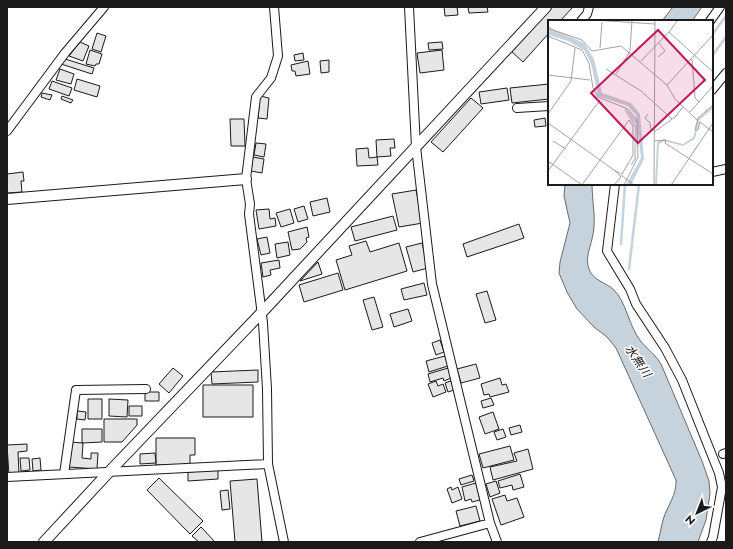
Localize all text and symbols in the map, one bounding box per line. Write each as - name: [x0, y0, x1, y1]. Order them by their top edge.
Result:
- inset map: [548, 20, 713, 185]
- water label: 水無川: [620, 341, 657, 383]
- north arrow: [677, 493, 717, 533]
- text: N: [682, 511, 699, 529]

